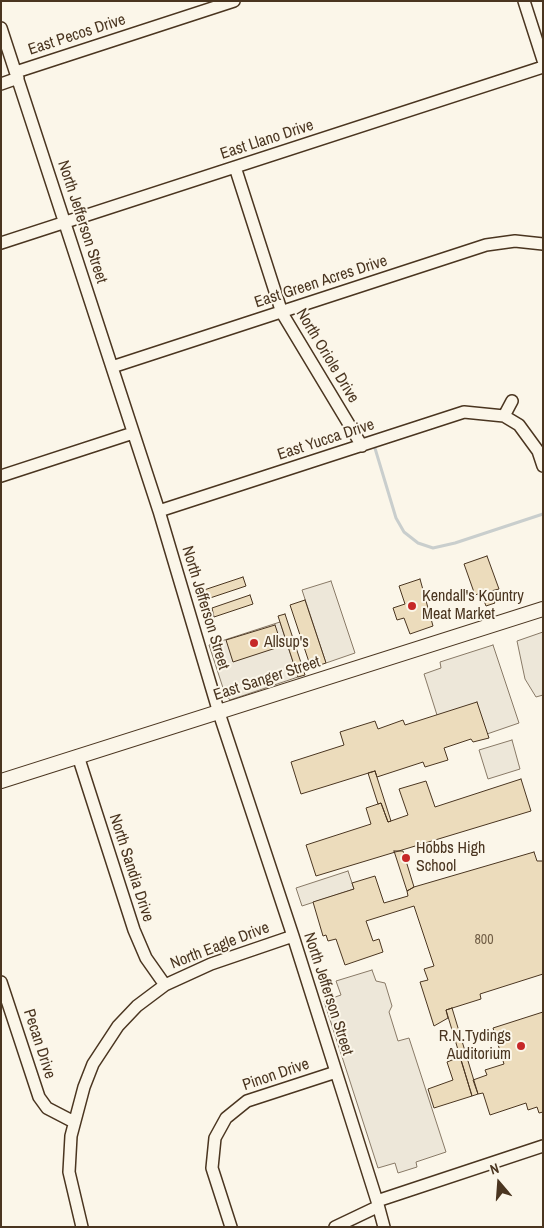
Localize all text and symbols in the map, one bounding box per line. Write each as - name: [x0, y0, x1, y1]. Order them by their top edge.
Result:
- street label: East Pecos Drive: [26, 10, 128, 60]
- street label: East Llano Drive: [218, 116, 316, 164]
- street label: North Jefferson Street: [53, 158, 111, 286]
- street label: East Green Acres Drive: [252, 251, 390, 313]
- street label: North Oriole Drive: [291, 305, 363, 407]
- street label: East Yucca Drive: [275, 415, 377, 465]
- street label: North Jefferson Street: [177, 544, 233, 672]
- place label: Kendall's Kountry Meat Market: [422, 587, 524, 625]
- marker: Kendall's Kountry Meat Market: [406, 600, 418, 612]
- place label: Allsup's: [264, 633, 309, 653]
- marker: Allsup's: [248, 637, 260, 649]
- street label: East Sanger Street: [211, 653, 323, 705]
- street label: North Sandia Drive: [105, 812, 157, 924]
- place label: Hobbs High School: [416, 839, 485, 877]
- marker: Hobbs High School: [400, 852, 412, 864]
- street label: North Eagle Drive: [168, 918, 272, 974]
- street label: North Jefferson Street: [299, 930, 357, 1058]
- house number: 800: [474, 932, 494, 948]
- street label: Pecan Drive: [19, 1007, 59, 1081]
- place label: R.N.Tydings Auditorium: [439, 1027, 511, 1065]
- marker: R.N.Tydings Auditorium: [515, 1040, 527, 1052]
- street label: Pinon Drive: [240, 1055, 312, 1095]
- north arrow: [474, 1158, 524, 1208]
- text: N: [488, 1159, 501, 1179]

